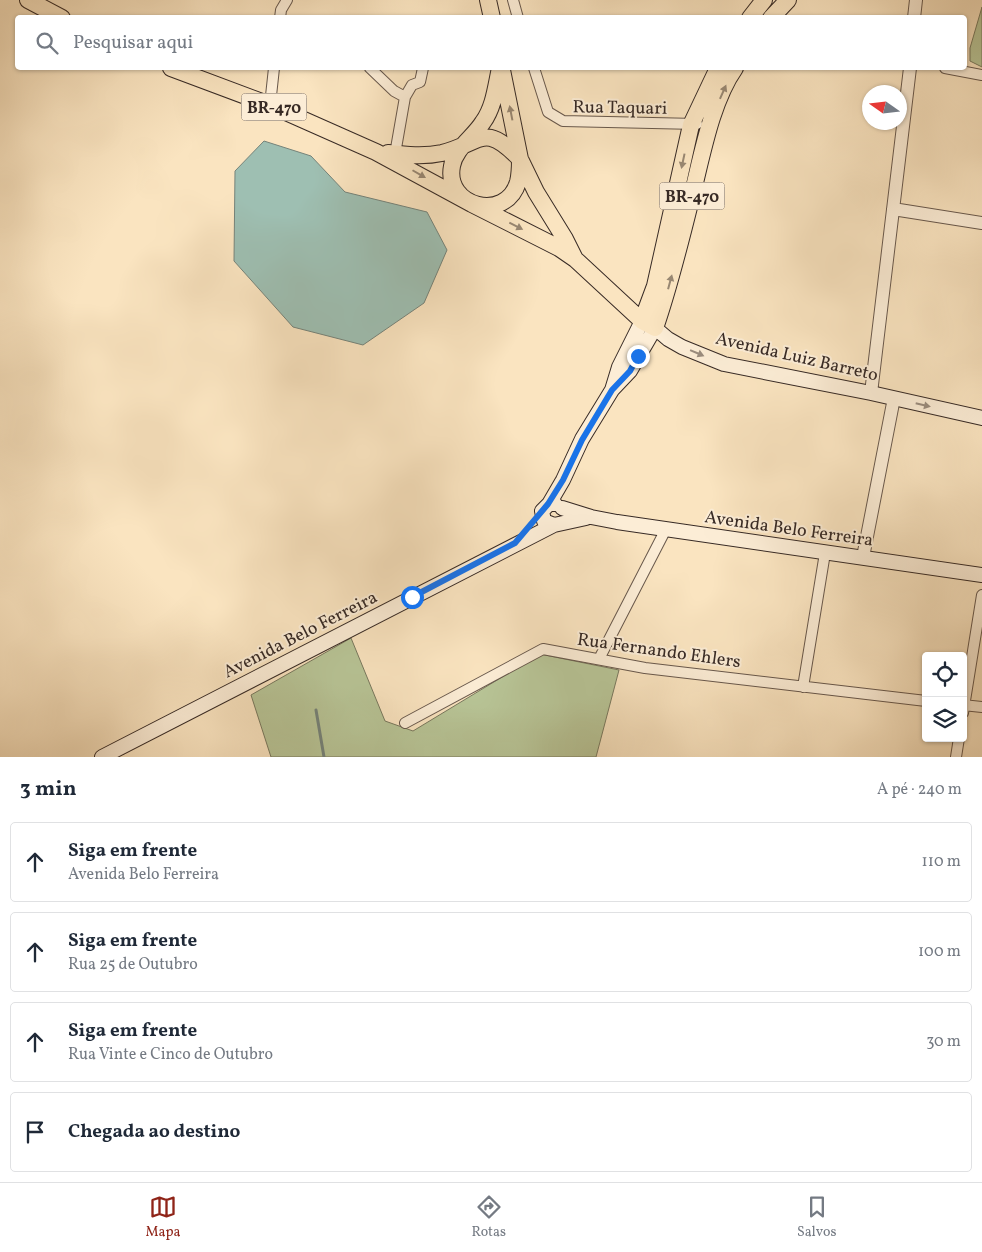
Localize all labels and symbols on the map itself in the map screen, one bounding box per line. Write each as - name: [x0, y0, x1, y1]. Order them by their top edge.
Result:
- one-way arrow: [720, 85, 728, 99]
- north arrow: [862, 85, 907, 130]
- road number: BR-470: [242, 94, 306, 120]
- street label: Rua Taquari: [572, 95, 668, 122]
- one-way arrow: [507, 106, 515, 121]
- one-way arrow: [678, 154, 686, 170]
- one-way arrow: [413, 170, 426, 179]
- road number: BR-470: [660, 182, 724, 210]
- one-way arrow: [509, 222, 523, 230]
- one-way arrow: [667, 274, 675, 289]
- street label: Avenida Luiz Barreto: [713, 327, 880, 388]
- route end: [627, 345, 650, 368]
- one-way arrow: [690, 349, 704, 357]
- one-way arrow: [916, 401, 931, 409]
- street label: Avenida Belo Ferreira: [703, 505, 875, 554]
- street label: Avenida Belo Ferreira: [219, 586, 382, 685]
- route start: [401, 586, 424, 609]
- street label: Rua Fernando Ehlers: [575, 628, 742, 675]

